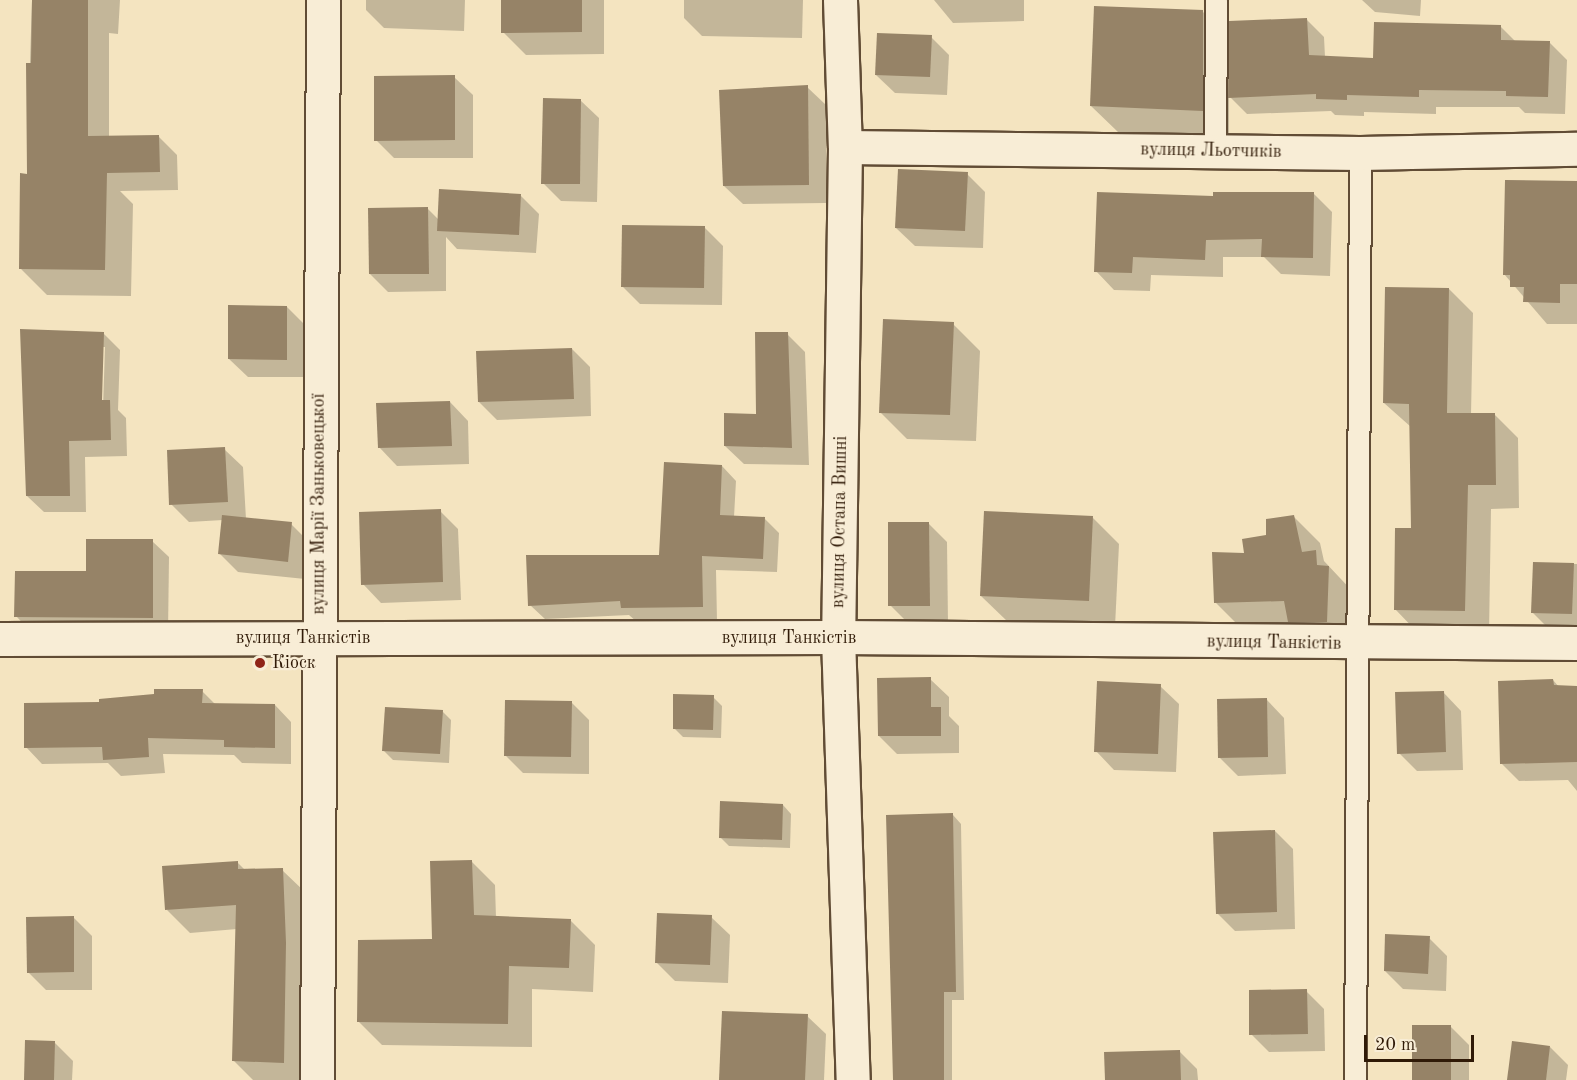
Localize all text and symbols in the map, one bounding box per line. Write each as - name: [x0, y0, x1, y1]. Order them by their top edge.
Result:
- street label: вулиця Льотчиків: [1140, 139, 1282, 163]
- street label: вулиця Марії Заньковецької: [308, 393, 330, 615]
- street label: вулиця Остапа Вишні: [828, 436, 852, 608]
- street label: вулиця Танкістів: [236, 627, 370, 649]
- street label: вулиця Танкістів: [722, 627, 856, 649]
- street label: вулиця Танкістів: [1207, 631, 1341, 655]
- place label: Кіоск: [272, 652, 316, 674]
- marker: Кіоск: [253, 656, 267, 670]
- scale bar: [1367, 1023, 1476, 1061]
- text: 20 m: [1375, 1036, 1415, 1054]

